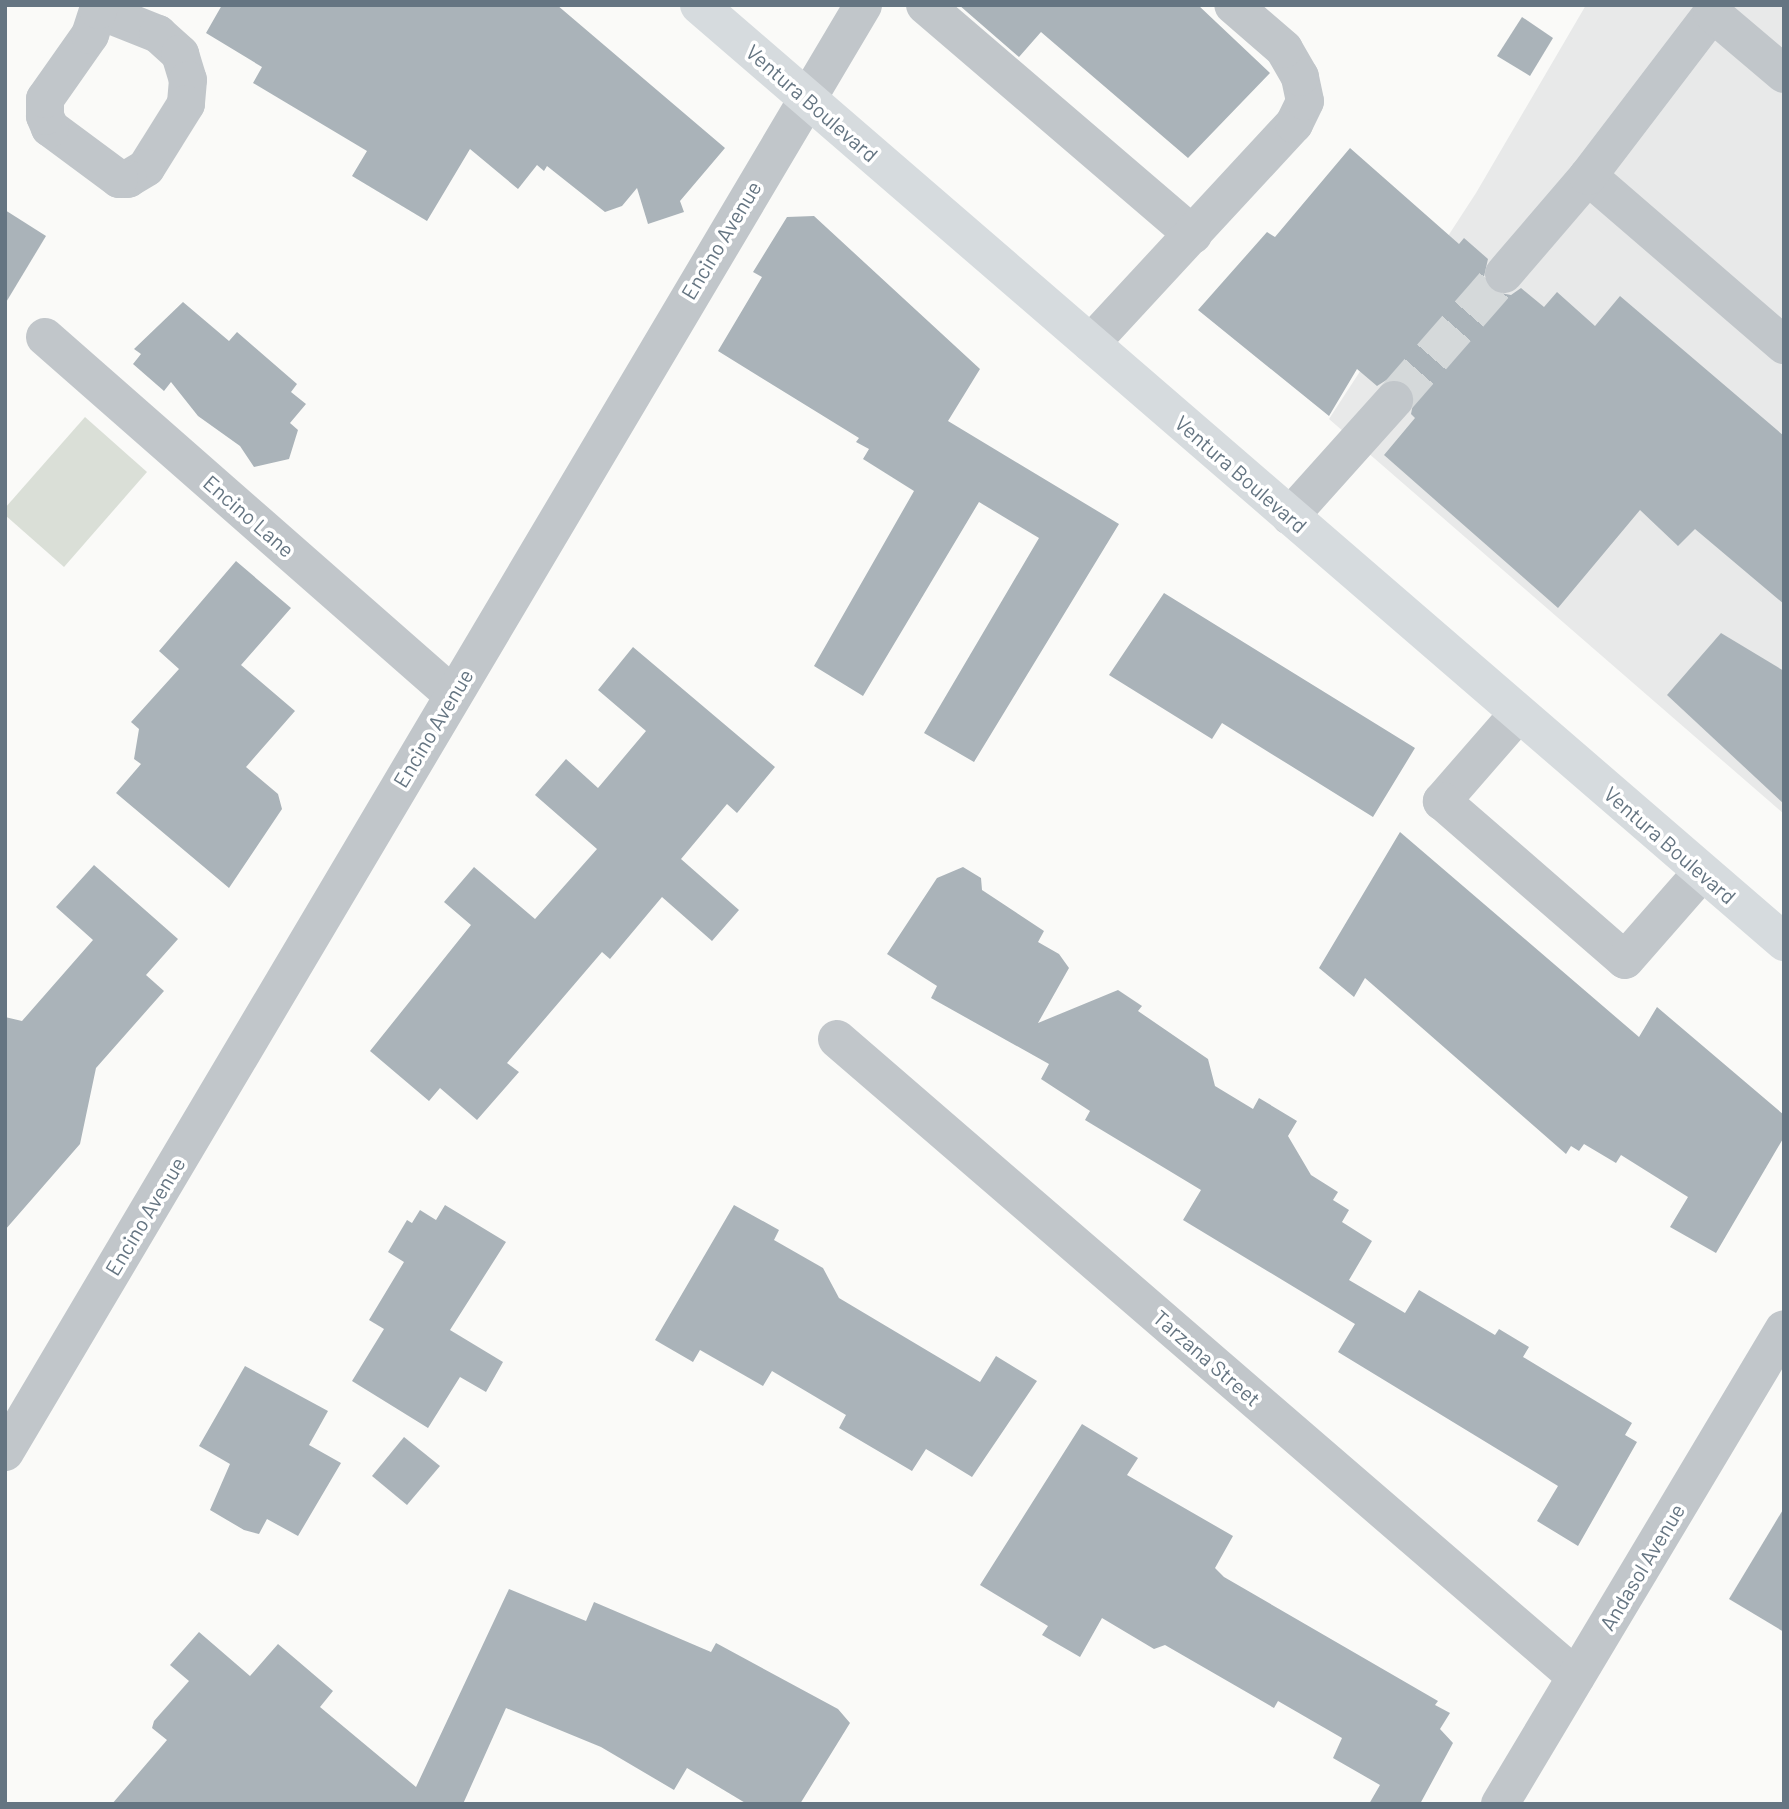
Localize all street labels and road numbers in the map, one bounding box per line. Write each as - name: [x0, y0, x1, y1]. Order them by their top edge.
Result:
- street label: Ventura Boulevard: [741, 39, 883, 167]
- street label: Encino Avenue: [676, 176, 766, 304]
- street label: Ventura Boulevard: [1170, 410, 1312, 538]
- street label: Encino Lane: [198, 470, 300, 562]
- street label: Encino Avenue: [388, 664, 478, 792]
- street label: Ventura Boulevard: [1599, 781, 1741, 909]
- street label: Encino Avenue: [100, 1152, 190, 1280]
- street label: Tarzana Street: [1148, 1305, 1266, 1411]
- street label: Andasol Avenue: [1594, 1499, 1690, 1635]

